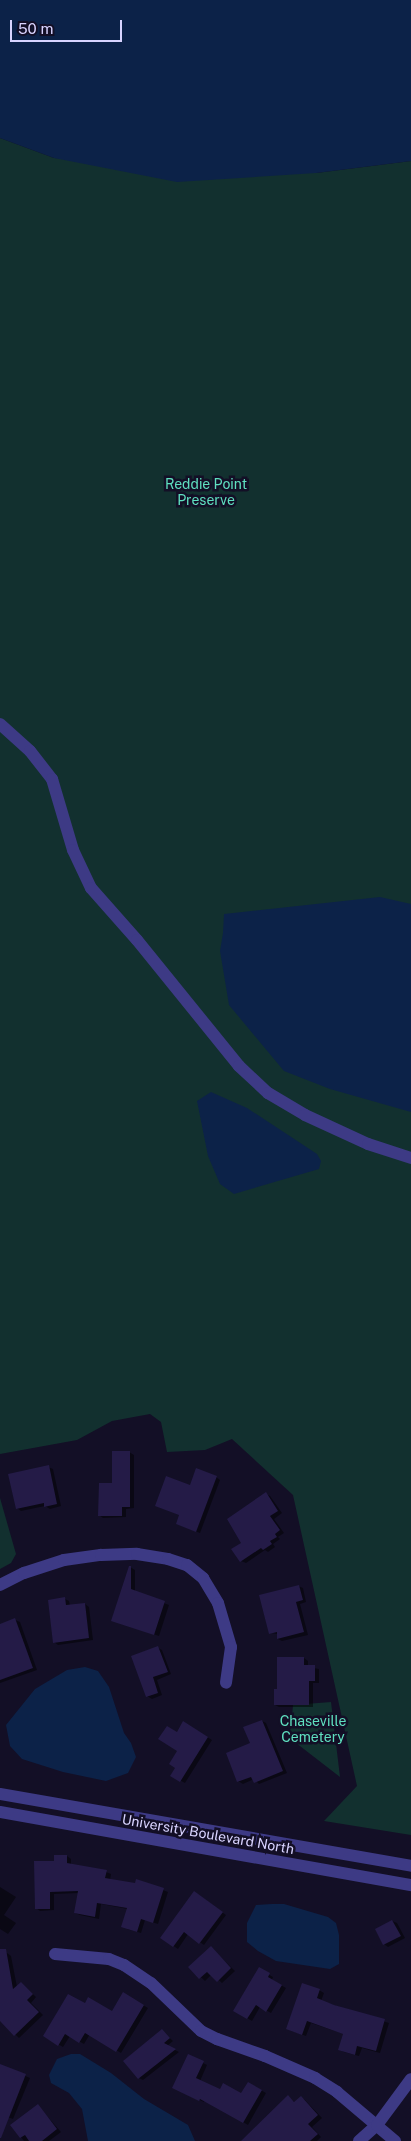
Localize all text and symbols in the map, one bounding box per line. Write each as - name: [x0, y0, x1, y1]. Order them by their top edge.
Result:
- scale bar: [12, 10, 125, 42]
- text: 50 m: [18, 20, 53, 37]
- park label: Reddie Point Preserve: [165, 476, 247, 508]
- park label: Chaseville Cemetery: [280, 1713, 346, 1745]
- street label: University Boulevard North: [121, 1811, 295, 1857]

